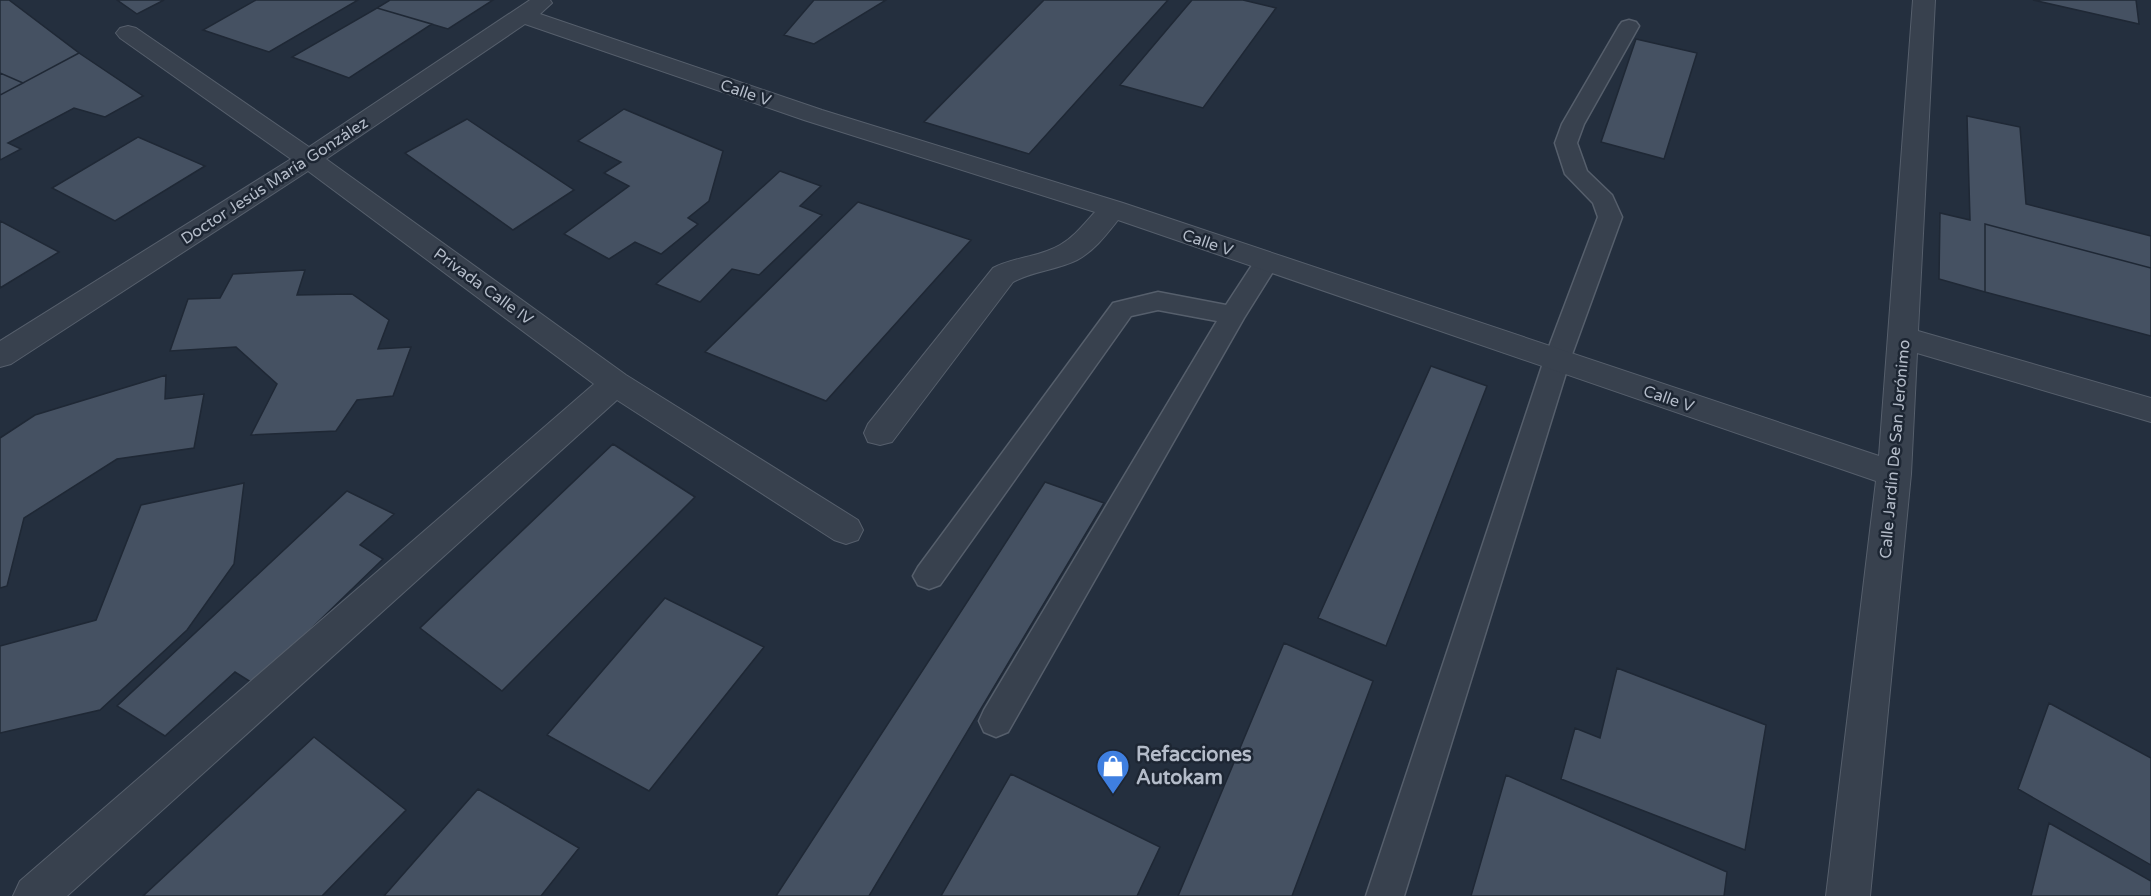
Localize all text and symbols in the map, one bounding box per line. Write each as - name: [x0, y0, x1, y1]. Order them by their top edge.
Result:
- street label: Calle V: [718, 75, 774, 111]
- street label: Doctor Jesús María González: [177, 113, 372, 249]
- street label: Calle V: [1180, 225, 1236, 261]
- street label: Privada Calle IV: [430, 244, 537, 330]
- street label: Calle Jardín De San Jerónimo: [1875, 339, 1915, 559]
- street label: Calle V: [1641, 381, 1697, 417]
- place label: Refacciones Autokam: [1136, 743, 1252, 790]
- shop icon: Refacciones Autokam: [1095, 748, 1131, 795]

